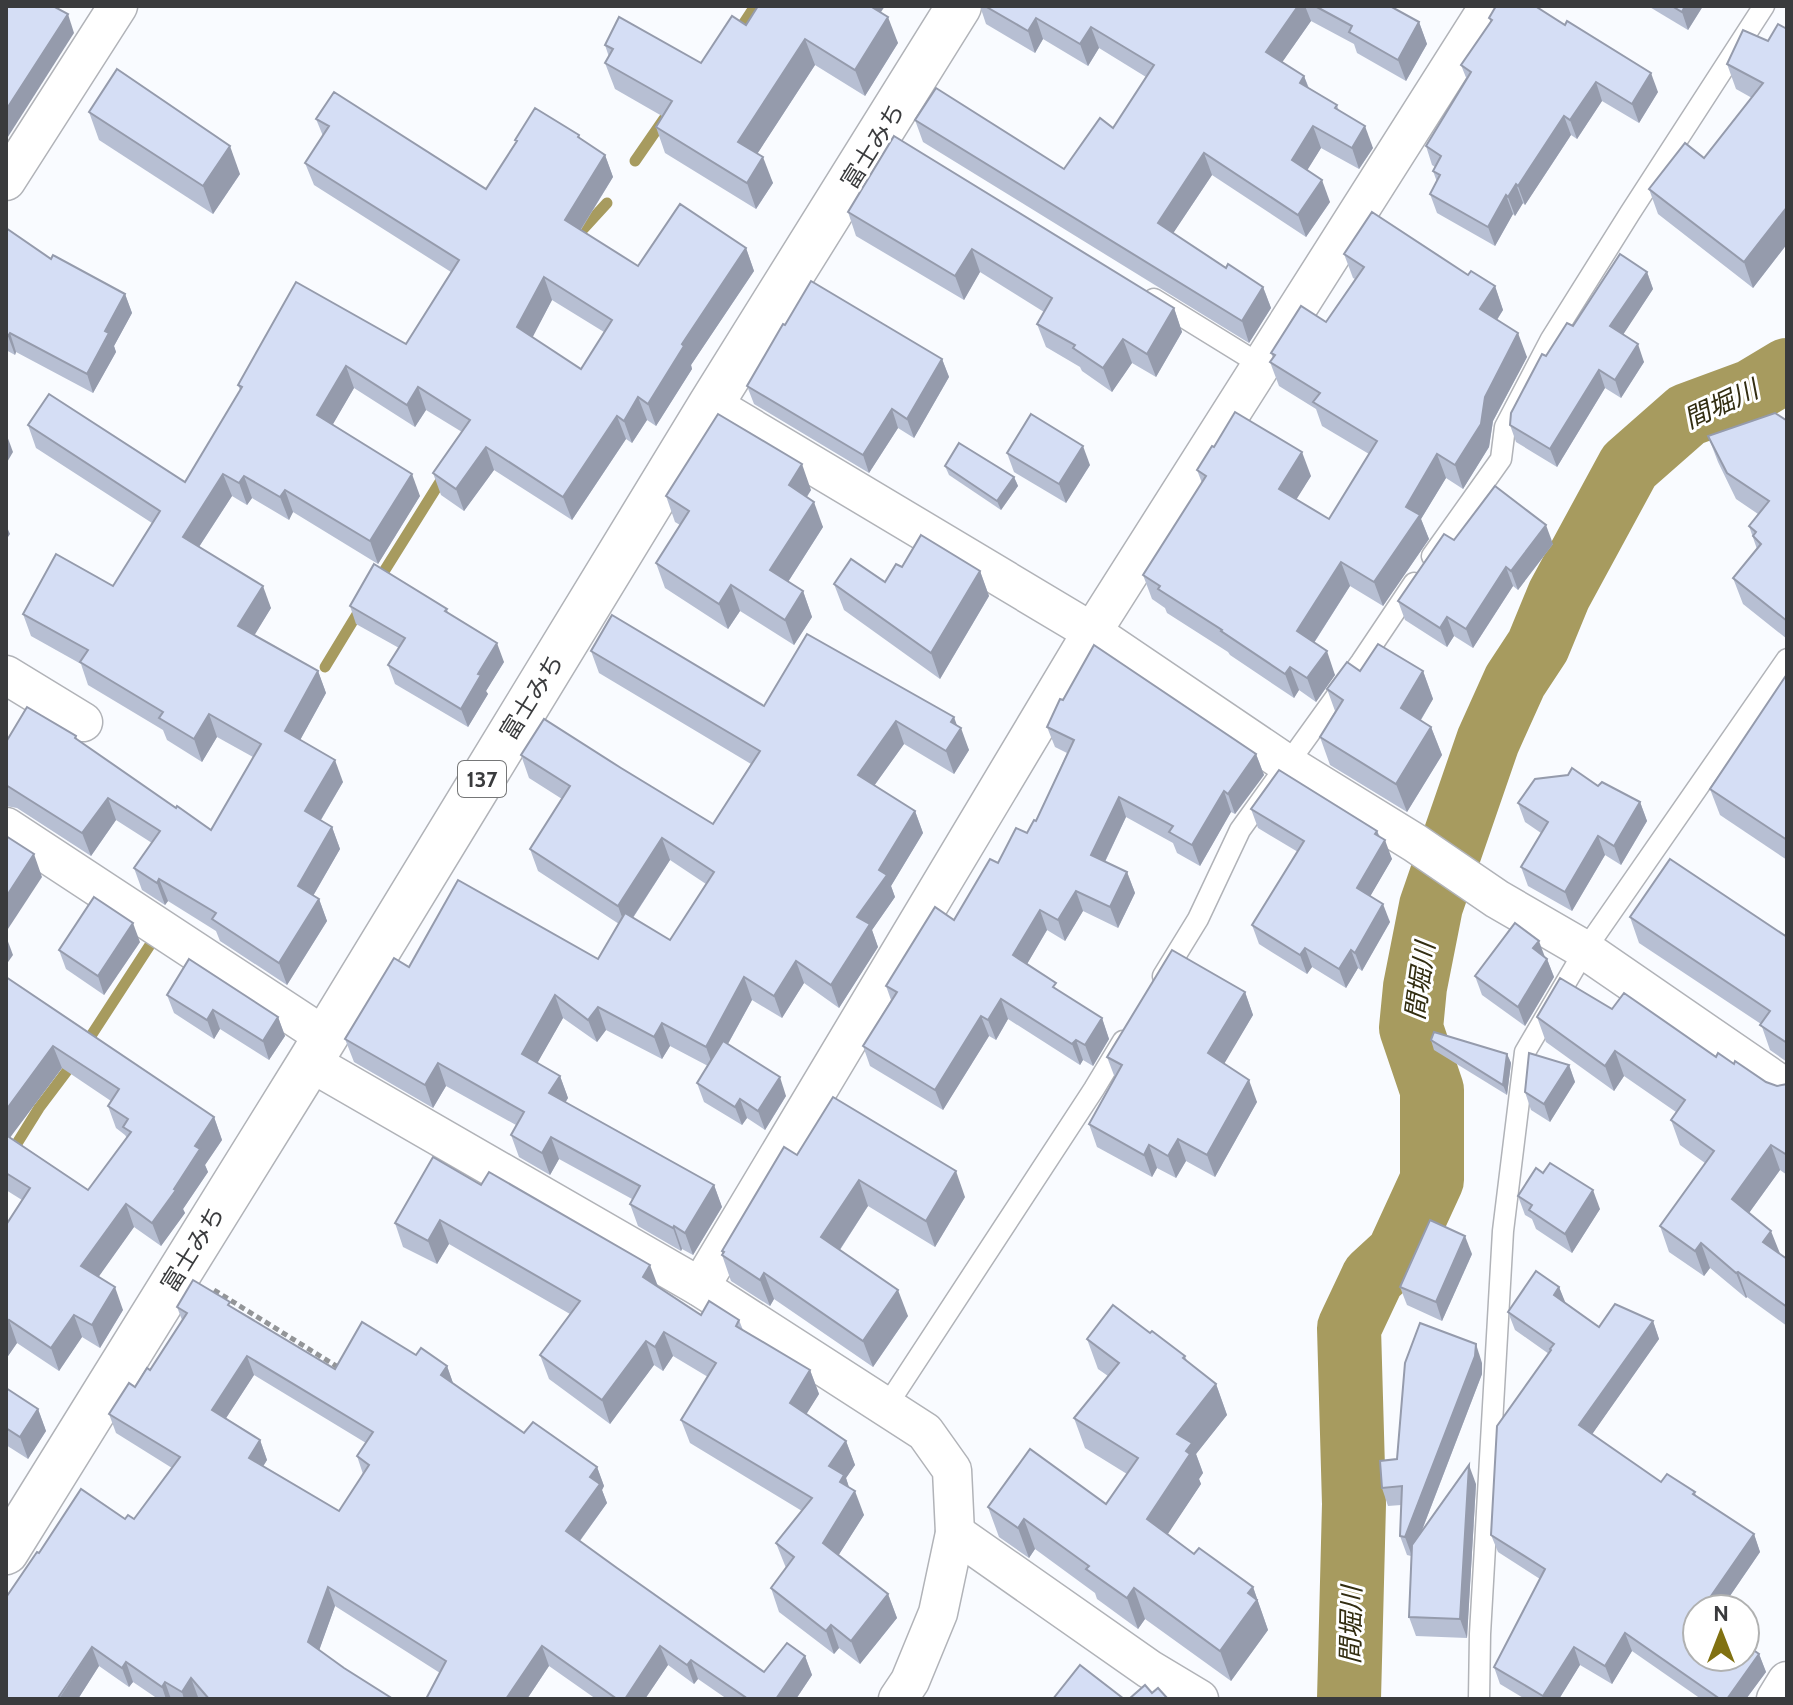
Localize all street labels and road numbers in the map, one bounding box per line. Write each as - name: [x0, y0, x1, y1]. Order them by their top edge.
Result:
- street label: 富士みち: [835, 97, 910, 194]
- street label: 富士みち: [494, 648, 569, 745]
- road number: 137: [458, 761, 506, 797]
- street label: 富士みち: [155, 1200, 230, 1297]

